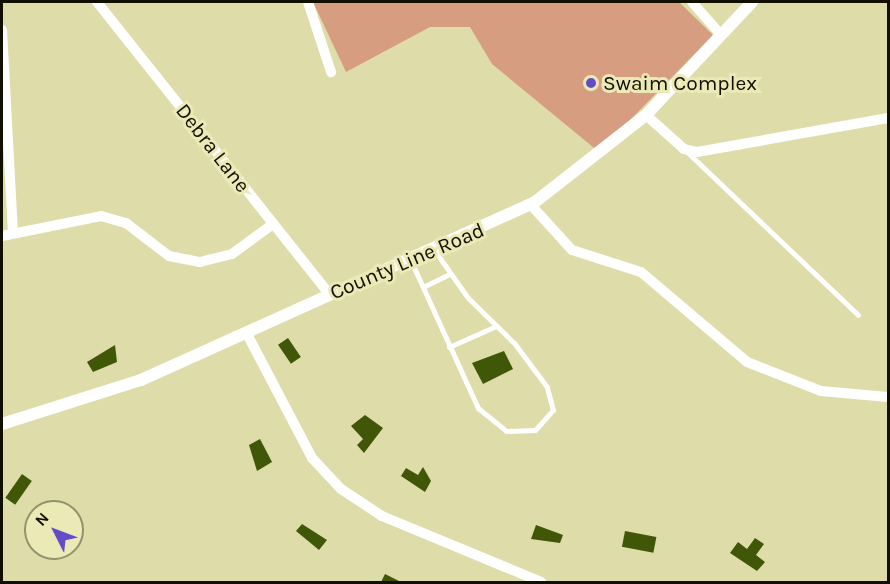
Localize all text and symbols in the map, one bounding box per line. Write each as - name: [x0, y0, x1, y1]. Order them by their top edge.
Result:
- place label: Swaim Complex: [603, 70, 757, 96]
- marker: Swaim Complex: [584, 76, 598, 90]
- street label: Debra Lane: [170, 98, 256, 198]
- street label: County Line Road: [326, 217, 488, 305]
- north arrow: [24, 500, 84, 560]
- text: N: [31, 508, 53, 530]

